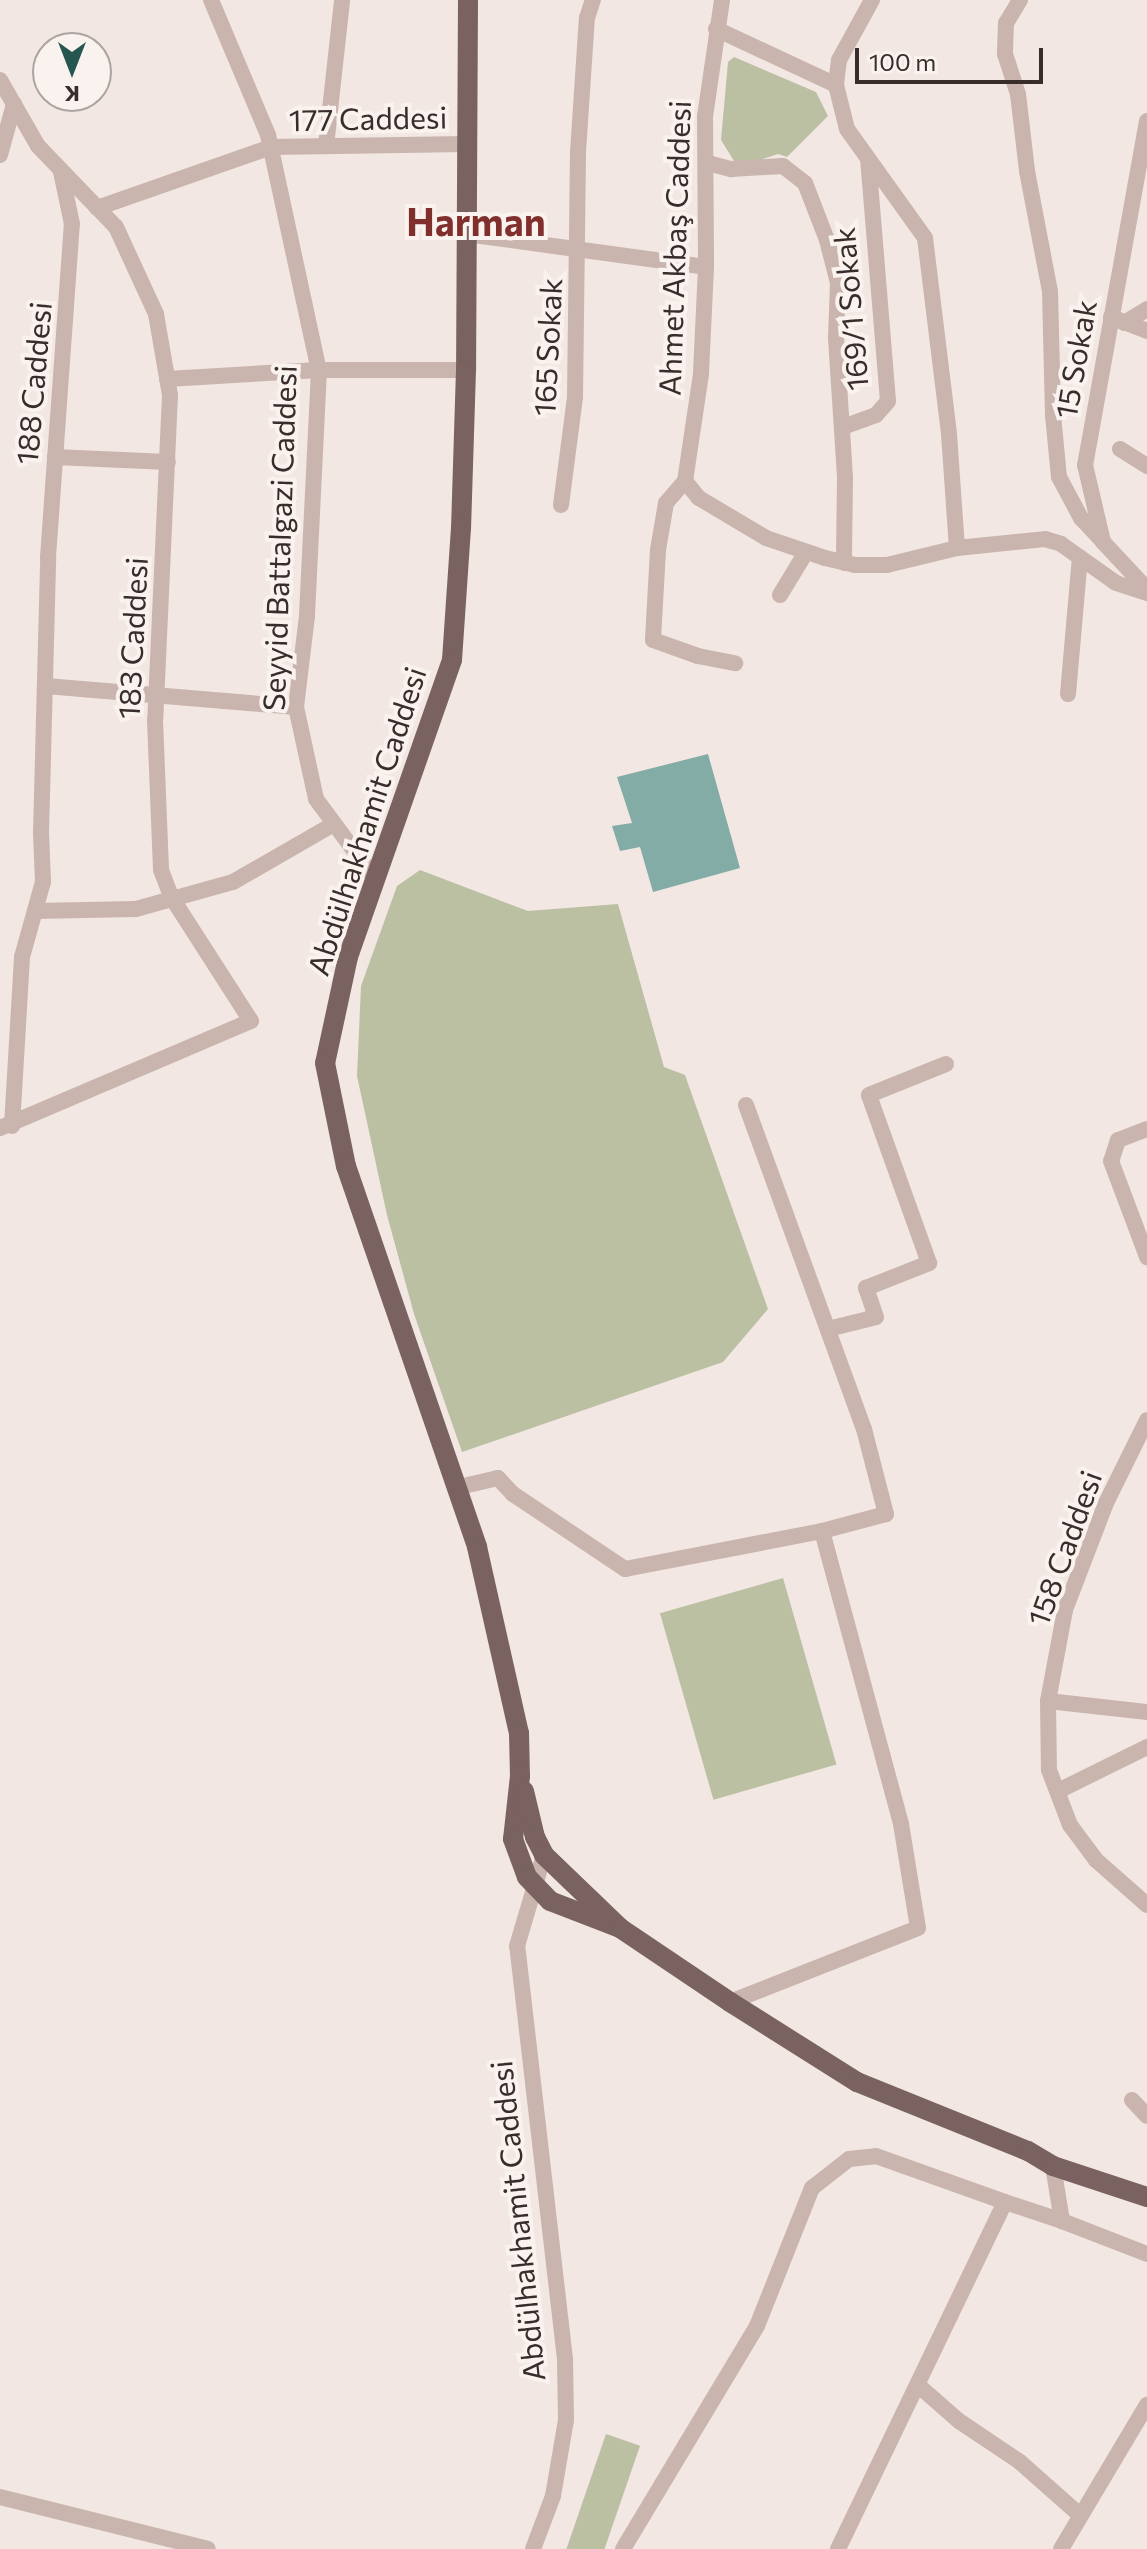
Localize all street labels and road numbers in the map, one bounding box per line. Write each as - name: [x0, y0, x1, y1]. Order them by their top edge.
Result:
- street label: 177 Caddesi: [289, 99, 447, 137]
- street label: Ahmet Akbaş Caddesi: [651, 100, 697, 396]
- street label: 169/1 Sokak: [825, 226, 875, 392]
- street label: 165 Sokak: [525, 277, 569, 417]
- street label: 15 Sokak: [1047, 297, 1103, 421]
- street label: 188 Caddesi: [8, 300, 58, 466]
- street label: Seyyid Battalgazi Caddesi: [255, 364, 303, 712]
- street label: 183 Caddesi: [110, 556, 154, 720]
- street label: Abdülhakhamit Caddesi: [299, 662, 433, 980]
- street label: 158 Caddesi: [1019, 1466, 1109, 1630]
- street label: Abdülhakhamit Caddesi: [482, 2059, 552, 2383]

